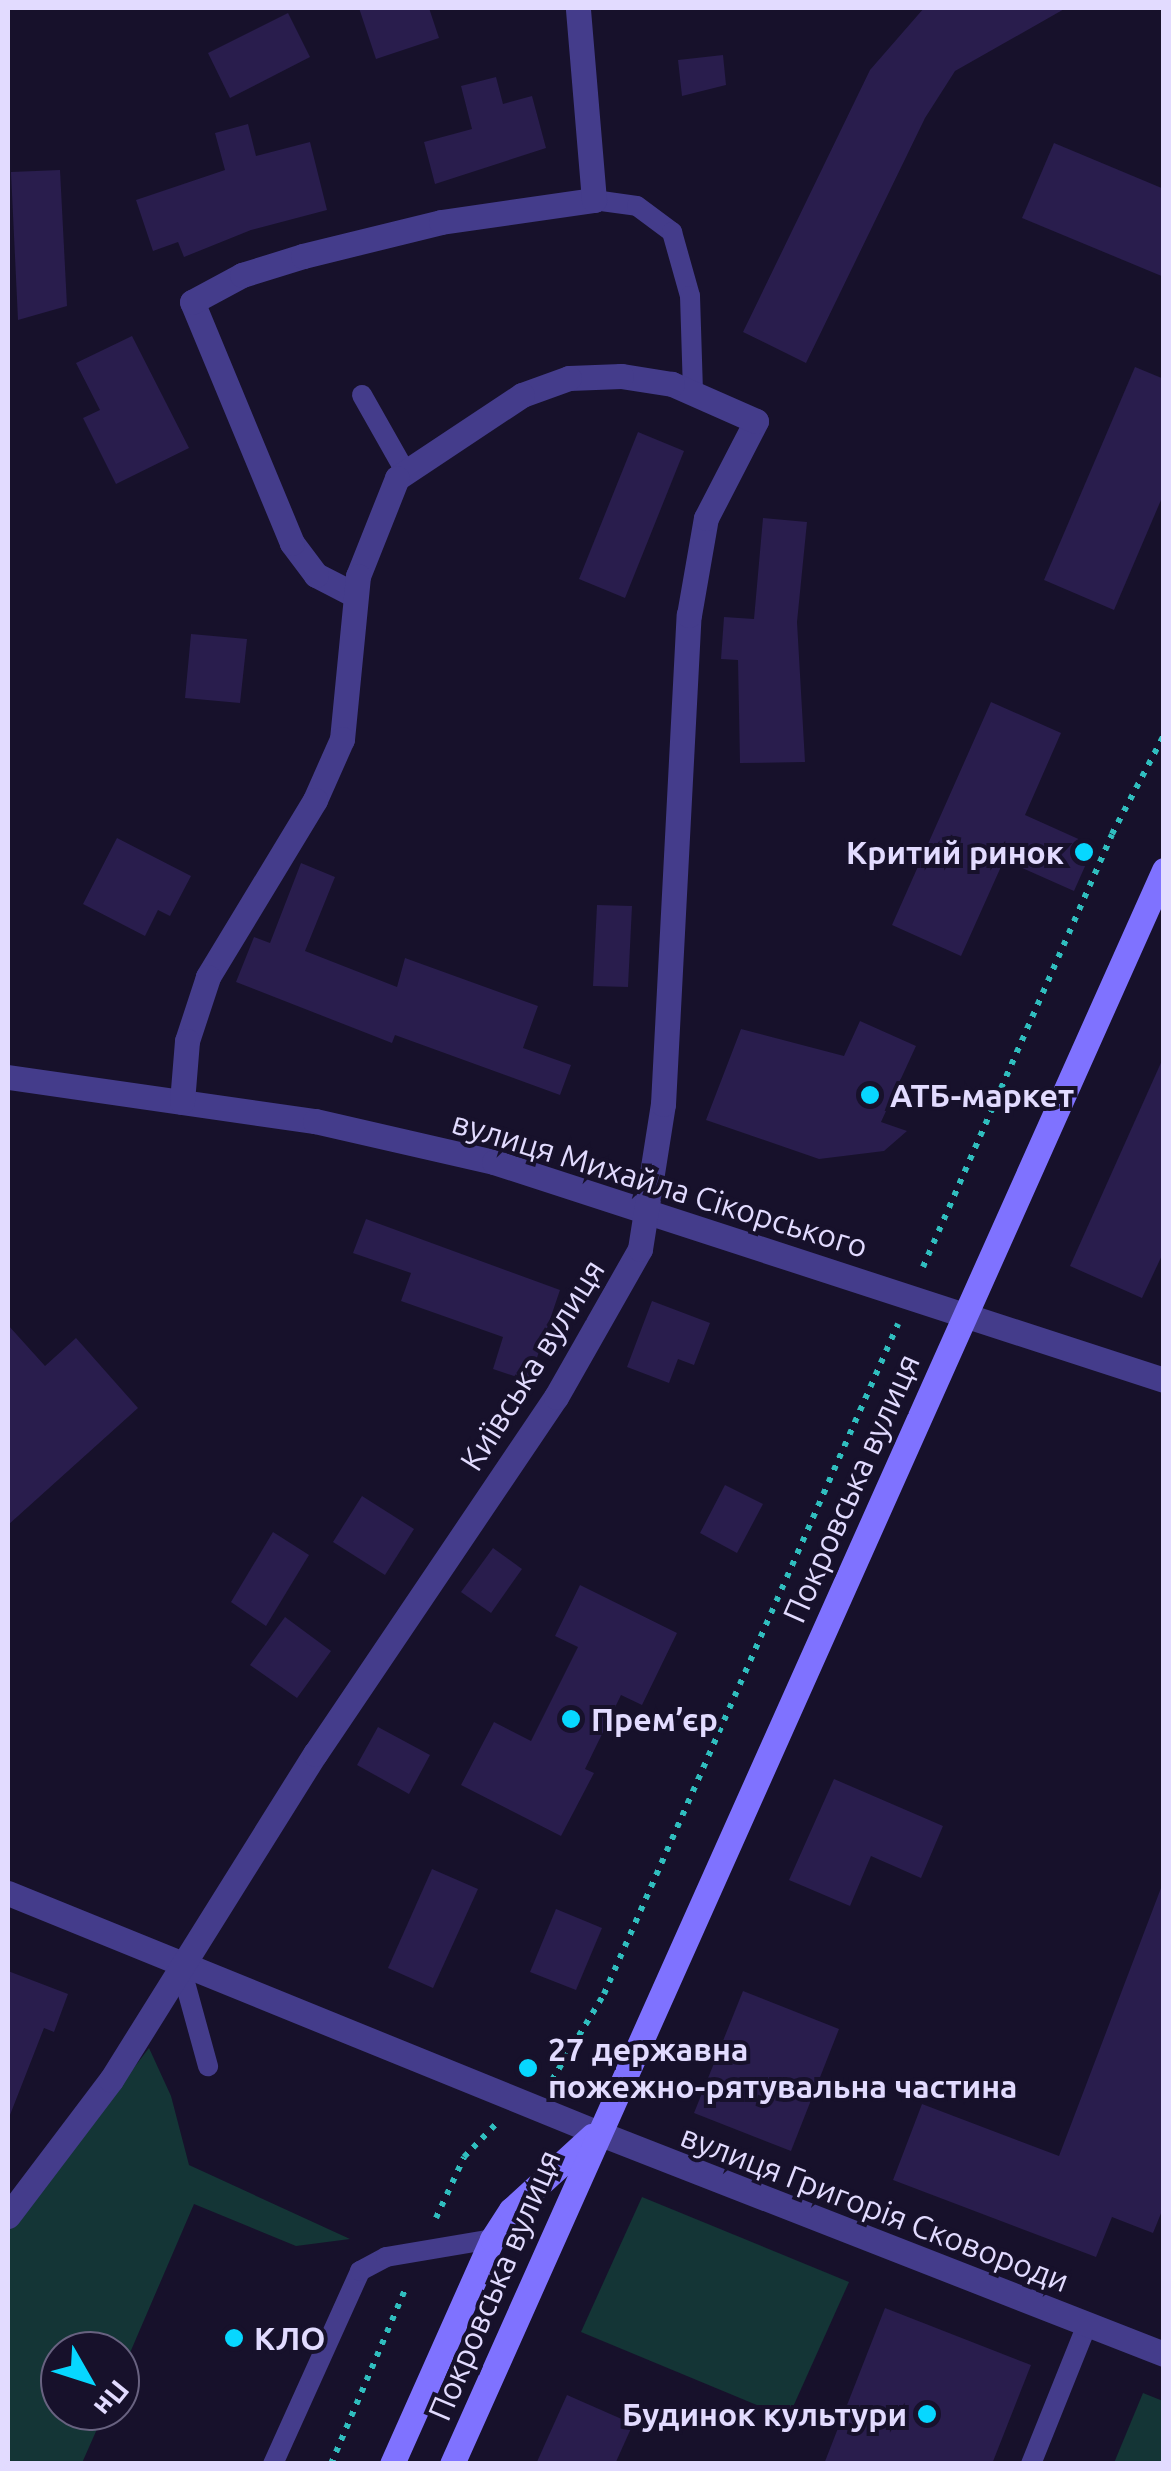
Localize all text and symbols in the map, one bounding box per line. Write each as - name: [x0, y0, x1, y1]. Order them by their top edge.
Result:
- place label: Критий ринок: [846, 833, 1064, 871]
- marker: Критий ринок: [1073, 841, 1095, 863]
- place label: АТБ-маркет: [890, 1076, 1074, 1114]
- marker: АТБ-маркет: [859, 1084, 881, 1106]
- street label: вулиця Михайла Сікорського: [448, 1102, 872, 1266]
- street label: Київська вулиця: [452, 1252, 612, 1478]
- street label: Покровська вулиця: [774, 1348, 928, 1628]
- place label: Прем’єр: [591, 1700, 718, 1738]
- marker: Прем’єр: [560, 1708, 582, 1730]
- place label: 27 державна пожежно-рятувальна частина: [548, 2031, 1017, 2106]
- marker: 27 державна пожежно-рятувальна частина: [517, 2057, 539, 2079]
- street label: вулиця Григорія Сковороди: [675, 2116, 1075, 2300]
- street label: Покровська вулиця: [420, 2144, 568, 2426]
- place label: КЛО: [254, 2319, 325, 2357]
- marker: КЛО: [223, 2327, 245, 2349]
- north arrow: [40, 2331, 140, 2431]
- text: Пн: [89, 2375, 136, 2423]
- place label: Будинок культури: [622, 2395, 907, 2433]
- marker: Будинок культури: [916, 2403, 938, 2425]

